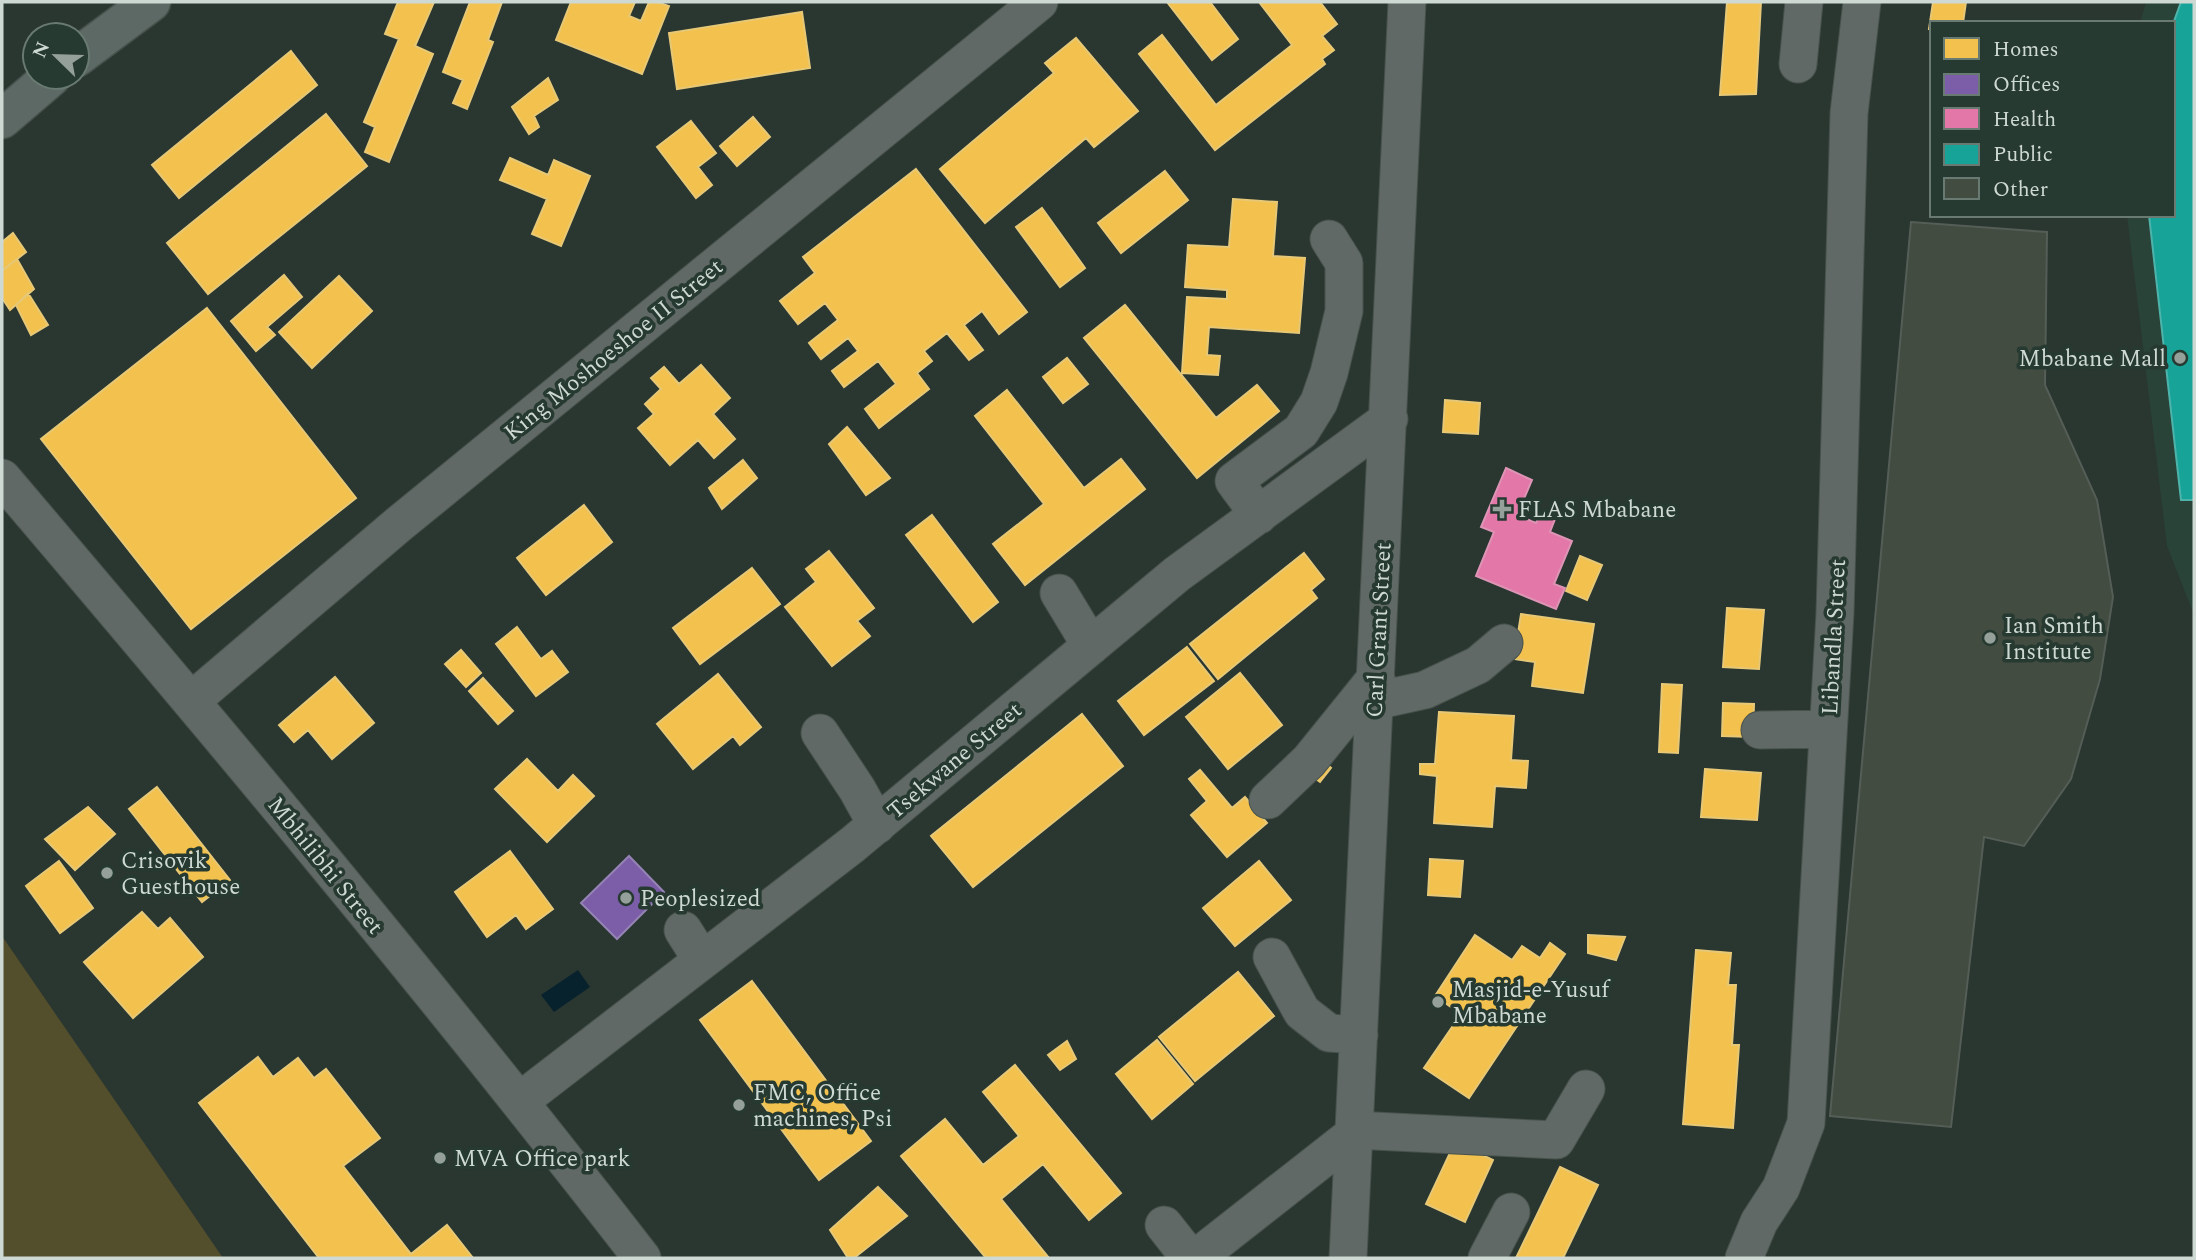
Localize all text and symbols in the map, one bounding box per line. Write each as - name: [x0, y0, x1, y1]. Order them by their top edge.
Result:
- north arrow: [21, 21, 91, 91]
- legend: [1930, 21, 2175, 217]
- text: Homes: [1993, 34, 2059, 66]
- text: N: [25, 37, 58, 63]
- text: Offices: [1993, 69, 2060, 101]
- text: Health: [1993, 104, 2056, 136]
- text: Public: [1993, 139, 2053, 171]
- text: Other: [1993, 174, 2048, 206]
- street label: King Moshoeshoe II Street: [497, 251, 731, 450]
- place label: Mbabane Mall: [2019, 342, 2166, 377]
- marker: Mbabane Mall: [2172, 350, 2188, 366]
- place label: FLAS Mbabane: [1518, 493, 1676, 528]
- marker: FLAS Mbabane: [1492, 499, 1512, 519]
- street label: Carl Grant Street: [1357, 542, 1402, 719]
- street label: Libandla Street: [1813, 558, 1856, 716]
- place label: Ian Smith Institute: [2004, 609, 2104, 670]
- marker: Ian Smith Institute: [1982, 630, 1998, 646]
- street label: Tsekwane Street: [880, 694, 1030, 828]
- street label: Mbhilibhi Street: [258, 789, 392, 943]
- place label: Crisovik Guesthouse: [121, 844, 240, 905]
- marker: Crisovik Guesthouse: [99, 865, 115, 881]
- place label: Peoplesized: [640, 882, 761, 917]
- marker: Peoplesized: [618, 890, 634, 906]
- place label: Masjid-e-Yusuf Mbabane: [1452, 973, 1611, 1034]
- marker: Masjid-e-Yusuf Mbabane: [1430, 994, 1446, 1010]
- place label: FMC, Office machines, Psi: [753, 1076, 892, 1137]
- marker: FMC, Office machines, Psi: [731, 1097, 747, 1113]
- place label: MVA Office park: [454, 1142, 630, 1177]
- marker: MVA Office park: [432, 1150, 448, 1166]

